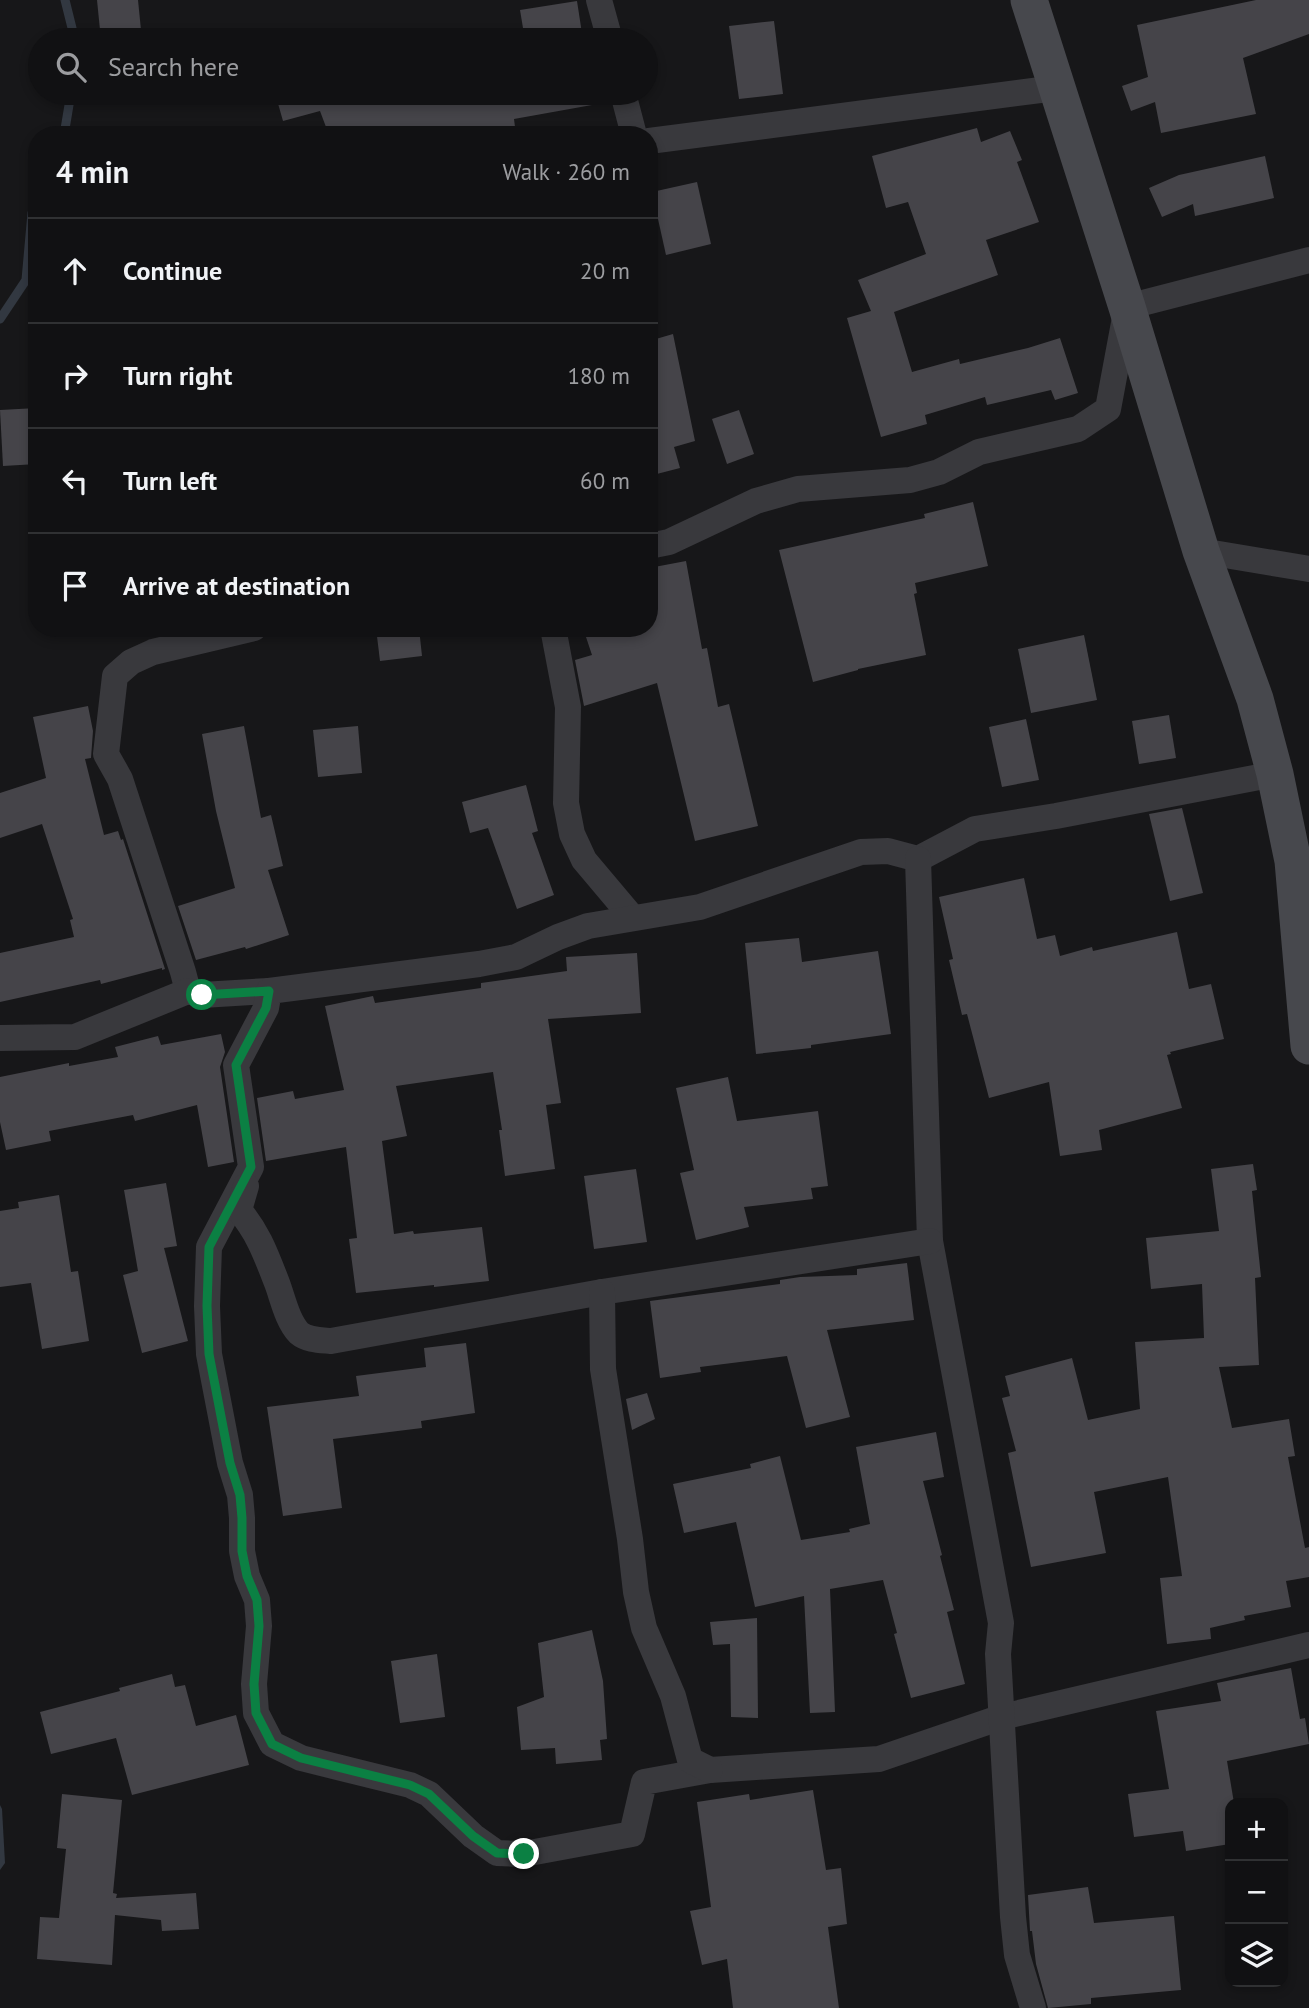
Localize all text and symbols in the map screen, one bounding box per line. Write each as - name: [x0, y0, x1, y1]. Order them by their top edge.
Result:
- search box: [28, 28, 658, 105]
- icon: search: [52, 48, 90, 86]
- text: Search here: [108, 50, 239, 83]
- text: 4 min: [56, 152, 129, 191]
- text: Walk · 260 m: [503, 157, 630, 186]
- icon: ahead: [56, 252, 94, 290]
- text: Continue: [123, 254, 222, 287]
- text: 20 m: [580, 256, 630, 285]
- icon: right: [56, 357, 94, 395]
- text: Turn right: [123, 359, 232, 392]
- text: 180 m: [568, 361, 630, 390]
- icon: left: [56, 462, 94, 500]
- text: Turn left: [123, 464, 217, 497]
- text: 60 m: [580, 466, 630, 495]
- icon: arrive: [56, 567, 94, 605]
- text: Arrive at destination: [123, 569, 350, 602]
- route start: [186, 979, 217, 1010]
- map controls: [1225, 1798, 1288, 1987]
- button: +: [1225, 1798, 1288, 1861]
- route end: [508, 1838, 539, 1869]
- button: −: [1225, 1861, 1288, 1924]
- button: layers: [1225, 1924, 1288, 1987]

